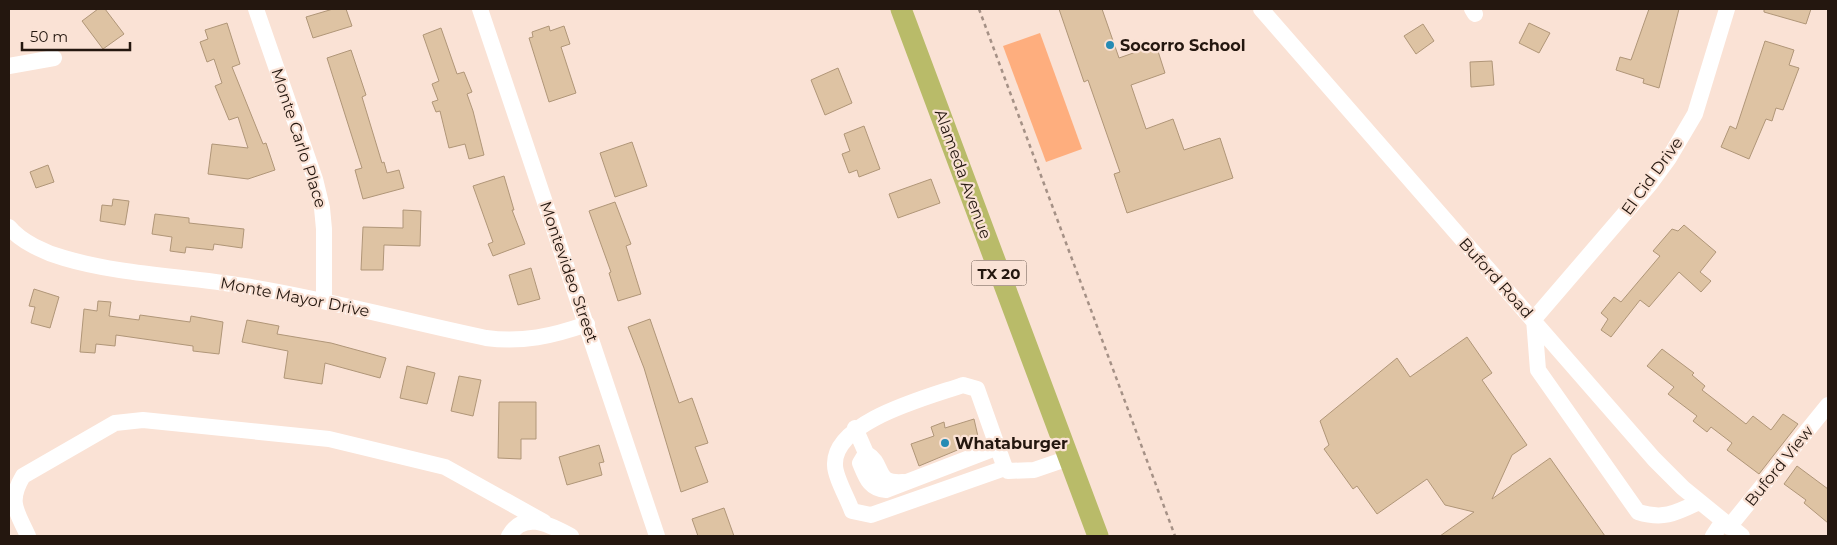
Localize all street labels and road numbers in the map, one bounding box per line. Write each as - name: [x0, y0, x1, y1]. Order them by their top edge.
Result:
- street label: Monte Carlo Place: [267, 66, 331, 210]
- street label: Alameda Avenue: [931, 107, 995, 241]
- street label: El Cid Drive: [1617, 133, 1687, 219]
- street label: Montevideo Street: [536, 199, 602, 345]
- street label: Buford Road: [1455, 234, 1537, 322]
- road number: TX 20: [972, 260, 1026, 286]
- street label: Monte Mayor Drive: [219, 273, 371, 321]
- street label: Buford View: [1741, 422, 1817, 510]

